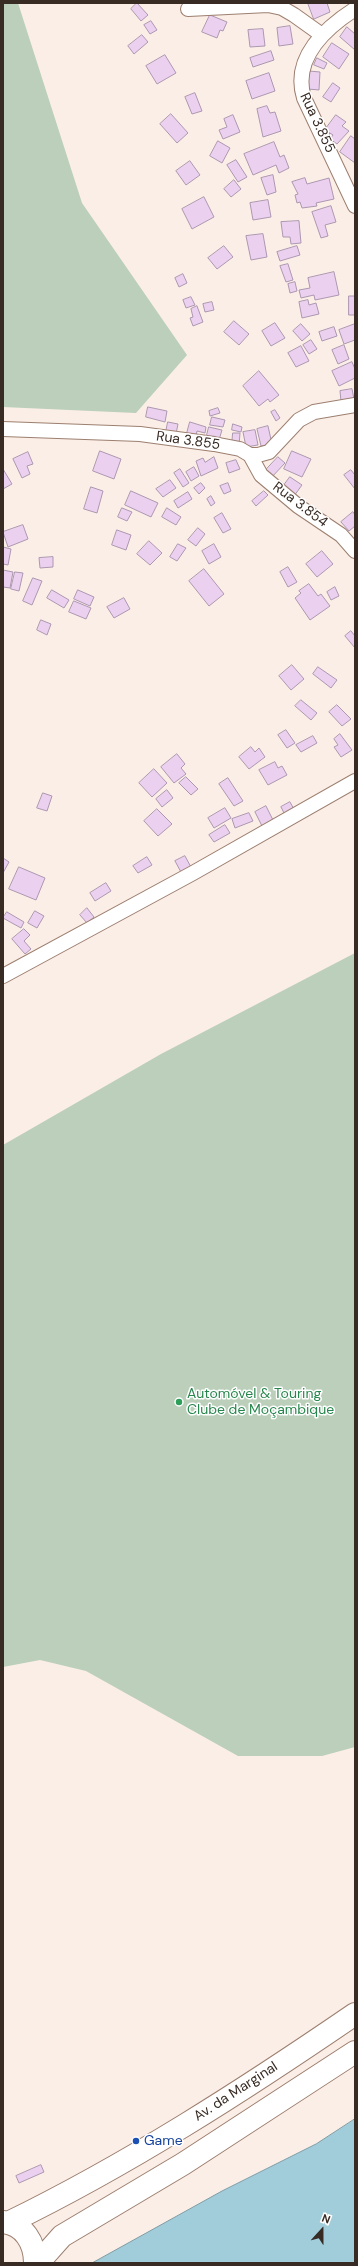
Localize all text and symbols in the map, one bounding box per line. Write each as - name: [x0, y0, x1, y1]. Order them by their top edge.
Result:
- street label: Rua 3.855: [296, 90, 338, 156]
- street label: Rua 3.855: [155, 428, 221, 454]
- street label: Rua 3.854: [269, 479, 331, 531]
- place label: Automóvel & Touring Clube de Moçambique: [187, 1386, 334, 1418]
- marker: Automóvel & Touring Clube de Moçambique: [174, 1397, 184, 1407]
- street label: Av. da Marginal: [191, 2059, 281, 2125]
- place label: Game: [144, 2133, 183, 2149]
- marker: Game: [131, 2136, 141, 2146]
- north arrow: [302, 2210, 342, 2250]
- text: N: [320, 2211, 333, 2227]

